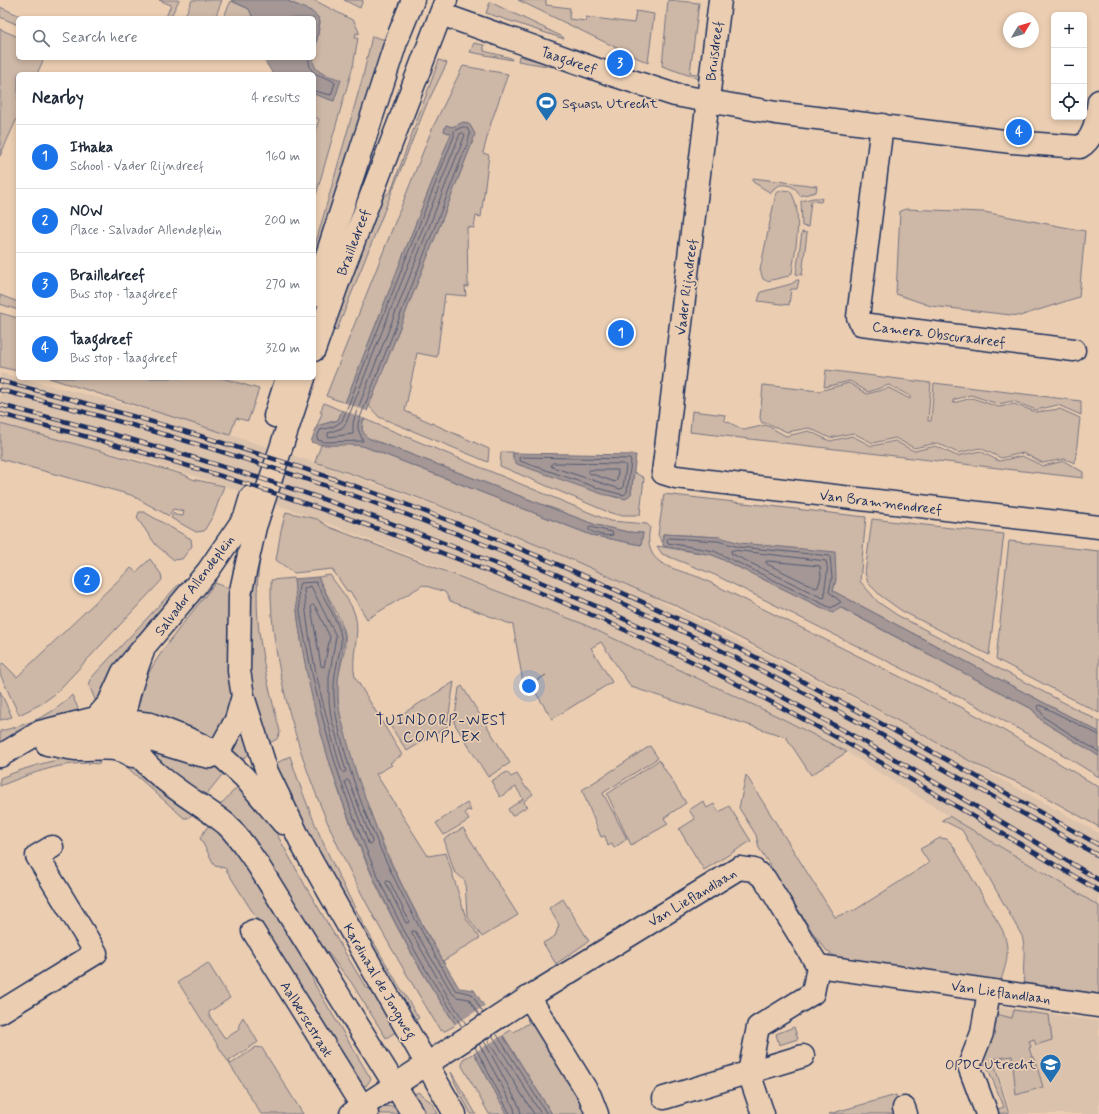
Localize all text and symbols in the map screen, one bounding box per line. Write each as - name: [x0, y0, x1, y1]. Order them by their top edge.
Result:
- north arrow: [1003, 12, 1039, 48]
- map controls: [1051, 12, 1087, 120]
- button: +: [1051, 12, 1087, 48]
- search box: [16, 16, 316, 60]
- street label: Bruisdreef: [702, 20, 728, 82]
- icon: search: [30, 27, 52, 49]
- text: Search here: [62, 28, 138, 48]
- street label: Taagdreef: [537, 43, 599, 81]
- pin: 3: [607, 48, 633, 78]
- button: −: [1051, 48, 1087, 84]
- button: locate: [1051, 84, 1087, 120]
- text: Nearby: [32, 87, 84, 109]
- text: 4 results: [251, 90, 300, 107]
- sports icon: Squash Utrecht: [534, 90, 560, 123]
- place label: Squash Utrecht: [562, 95, 659, 113]
- pin: 4: [1006, 117, 1032, 147]
- text: Ithaka: [70, 138, 113, 158]
- text: 1: [42, 148, 48, 165]
- text: 160 m: [265, 148, 300, 165]
- text: School · Vader Rijndreef: [70, 158, 204, 175]
- text: NOW: [70, 202, 103, 222]
- street label: Brailledreef: [333, 207, 375, 278]
- text: 2: [42, 212, 48, 229]
- text: 200 m: [265, 212, 300, 229]
- text: Place · Salvador Allendeplein: [70, 222, 222, 239]
- street label: Vader Rijndreef: [672, 238, 702, 336]
- text: Brailledreef: [70, 266, 145, 286]
- text: 3: [42, 276, 48, 293]
- text: 270 m: [265, 276, 300, 293]
- text: Bus stop · Taagdreef: [70, 286, 177, 303]
- pin: 1: [608, 318, 634, 348]
- street label: Camera Obscuradreef: [871, 318, 1007, 352]
- text: Taagdreef: [70, 330, 133, 350]
- text: 4: [41, 340, 49, 357]
- text: 320 m: [266, 340, 300, 357]
- text: Bus stop · Taagdreef: [70, 350, 177, 367]
- street label: Van Brammendreef: [819, 487, 943, 519]
- street label: Salvador Allendeplein: [151, 531, 239, 640]
- pin: 2: [74, 565, 100, 595]
- your location: [519, 676, 539, 696]
- district label: TUINDORP-WEST COMPLEX: [376, 711, 508, 748]
- street label: Van Lieflandlaan: [645, 864, 740, 931]
- street label: Kardinaal de Jongweg: [337, 920, 420, 1044]
- street label: Van Lieflandlaan: [950, 977, 1052, 1009]
- street label: Aalbersestraat: [276, 978, 337, 1061]
- school or university icon: OPDC Utrecht: [1038, 1051, 1064, 1084]
- place label: OPDC Utrecht: [945, 1056, 1037, 1074]

